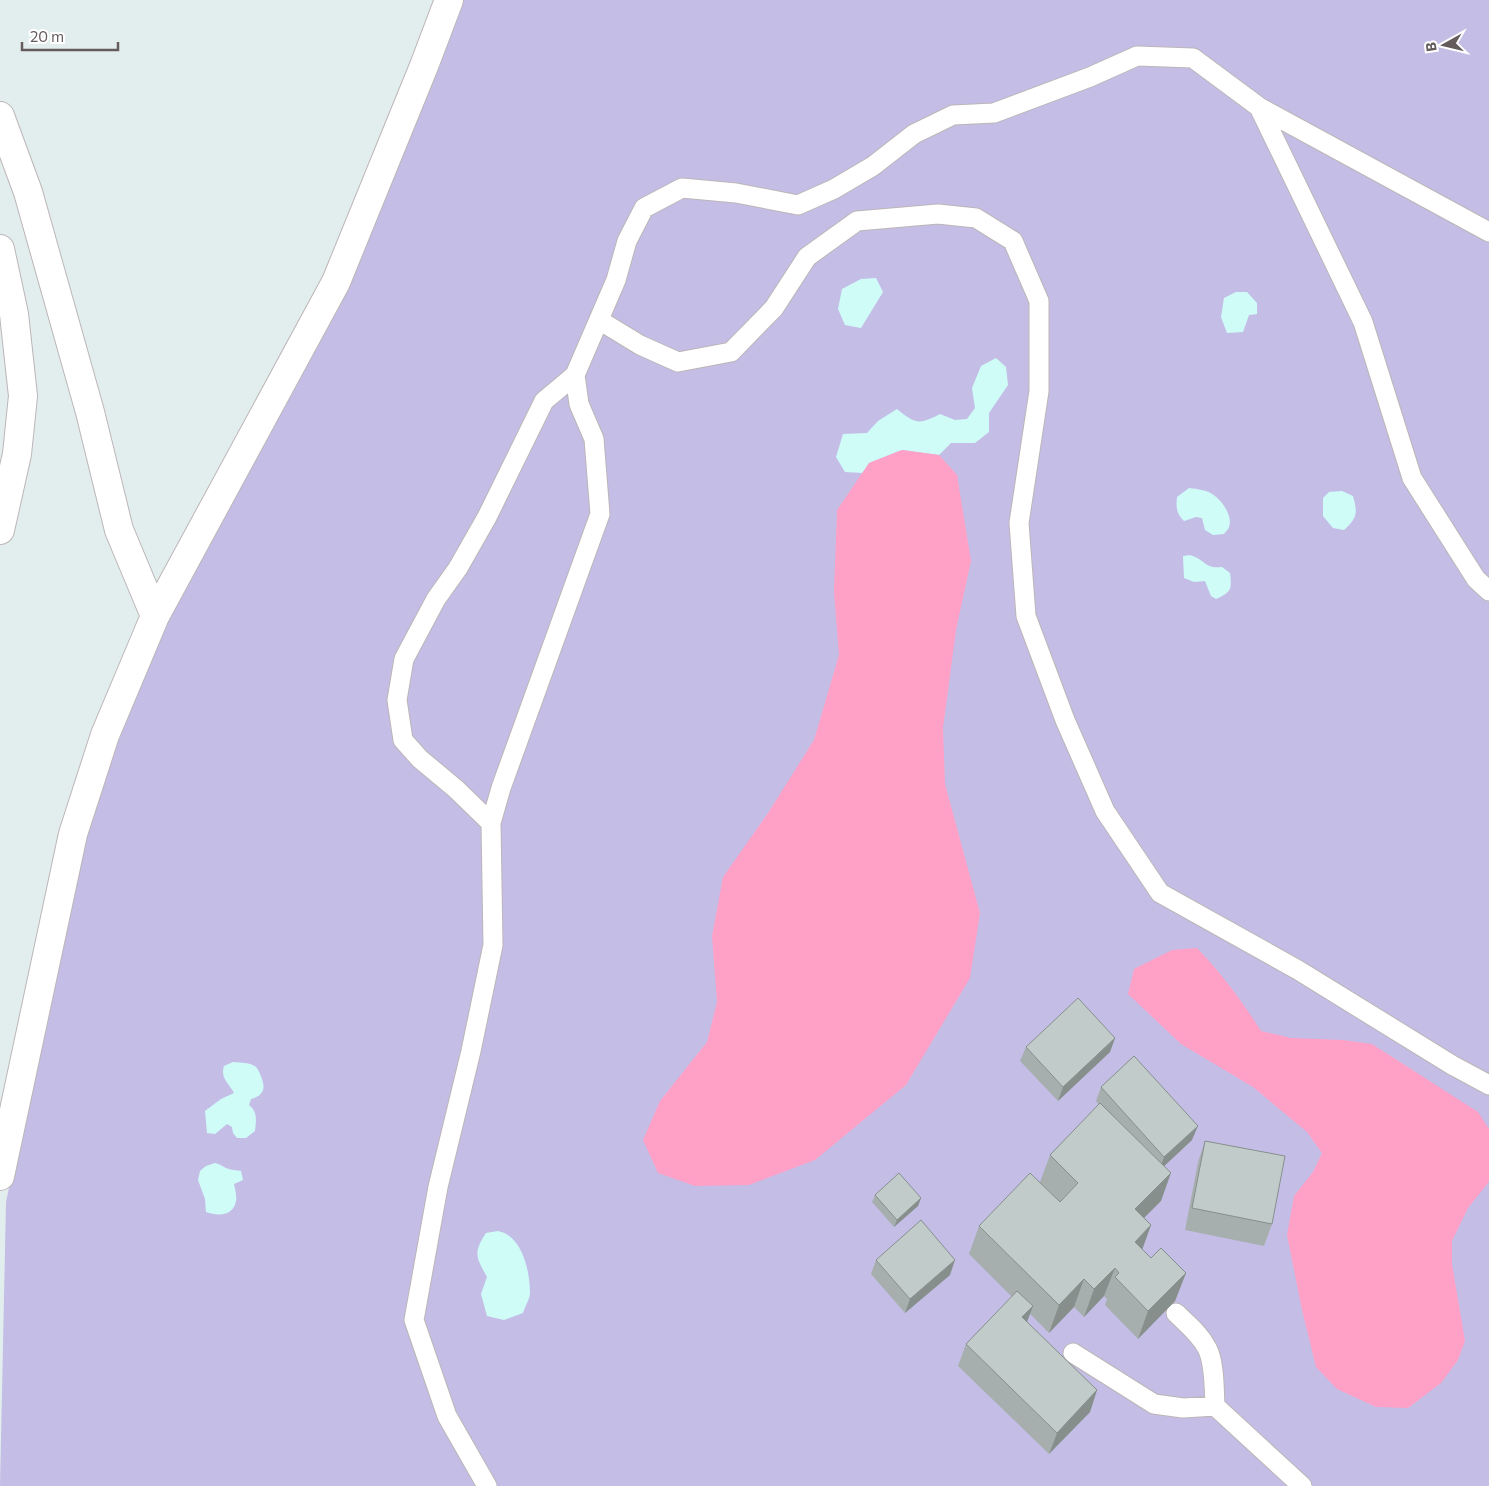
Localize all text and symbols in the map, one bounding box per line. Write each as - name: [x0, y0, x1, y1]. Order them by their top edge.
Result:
- scale bar: [22, 20, 119, 52]
- north arrow: [1419, 20, 1469, 70]
- text: 20 m: [30, 27, 64, 45]
- text: B: [1422, 41, 1440, 53]

